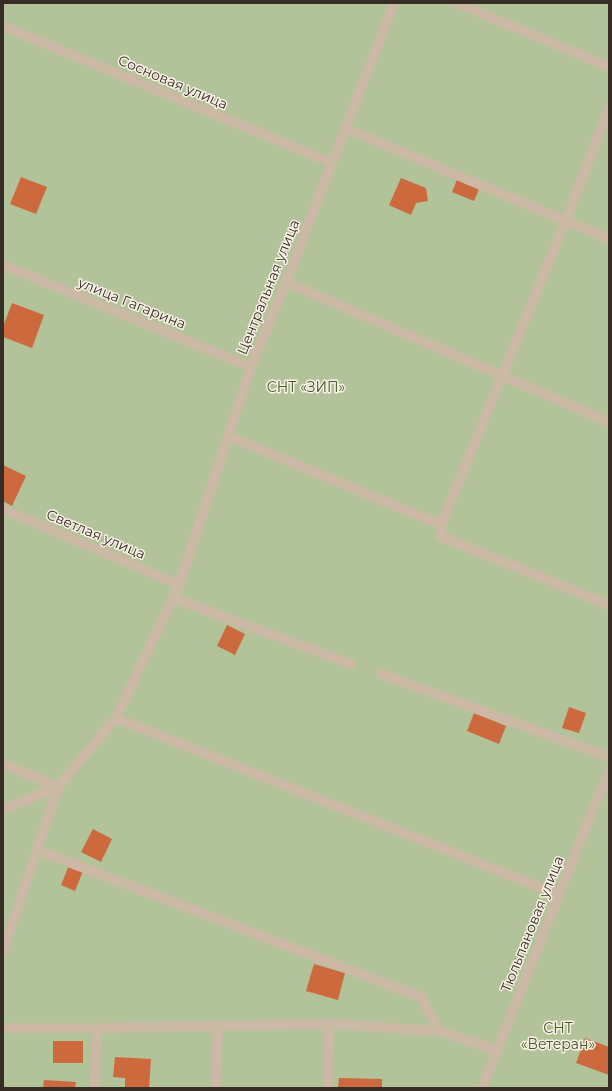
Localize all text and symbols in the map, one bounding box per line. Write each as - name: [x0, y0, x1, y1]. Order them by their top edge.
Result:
- street label: Сосновая улица: [115, 51, 231, 113]
- street label: Центральная улица: [233, 217, 303, 357]
- street label: улица Гагарина: [74, 273, 189, 333]
- park label: СНТ «ЗИП»: [267, 378, 345, 396]
- street label: Светлая улица: [44, 505, 148, 563]
- street label: Тюльпановая улица: [496, 853, 568, 995]
- park label: СНТ «Ветеран»: [521, 1019, 595, 1053]

